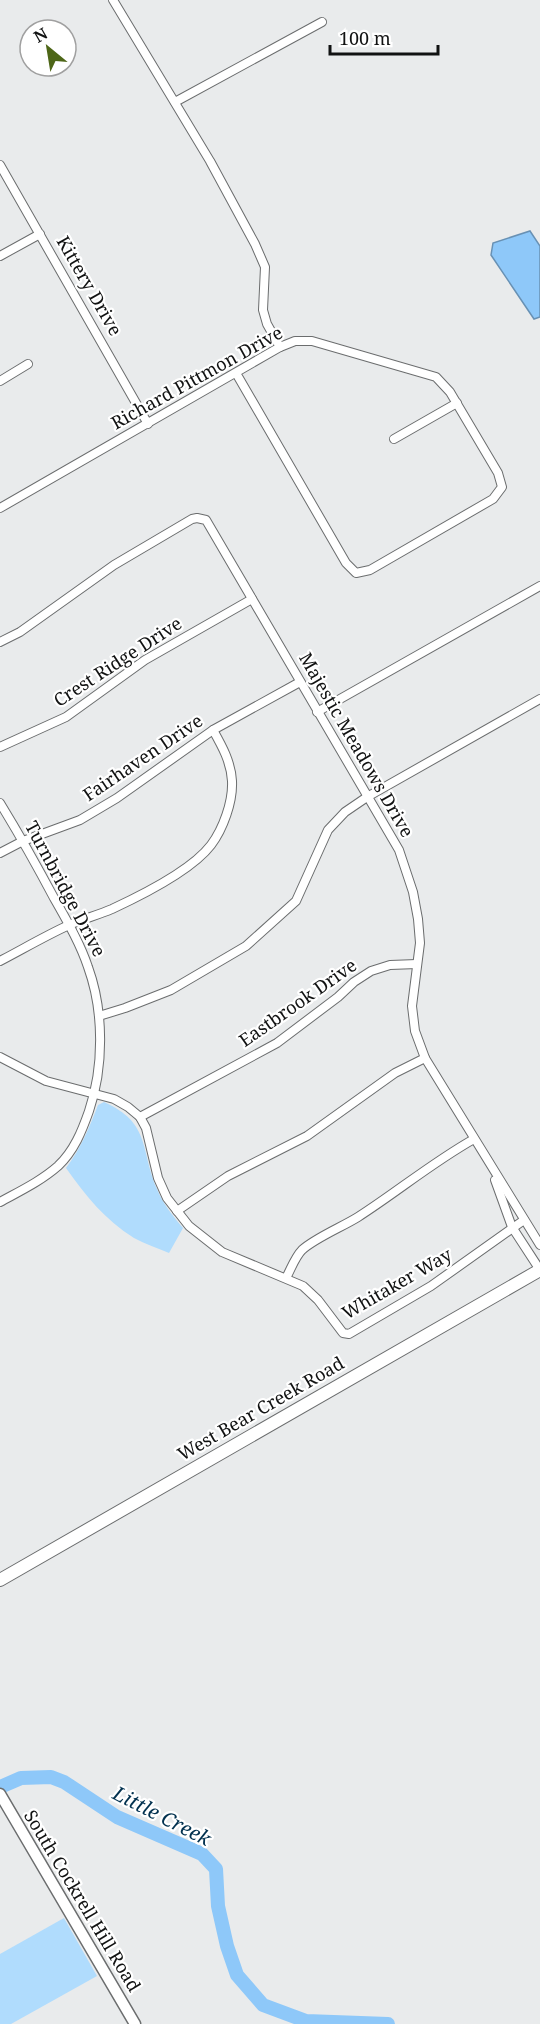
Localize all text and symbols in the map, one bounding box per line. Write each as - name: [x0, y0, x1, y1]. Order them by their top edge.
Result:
- north arrow: [18, 18, 78, 78]
- scale bar: [330, 18, 438, 56]
- text: N: [30, 22, 52, 48]
- text: 100 m: [339, 26, 391, 50]
- street label: Kittery Drive: [52, 231, 128, 340]
- street label: Richard Pittmon Drive: [106, 320, 287, 434]
- street label: Crest Ridge Drive: [49, 611, 186, 712]
- street label: Majestic Meadows Drive: [294, 648, 420, 841]
- street label: Fairhaven Drive: [78, 708, 207, 806]
- street label: Turnbridge Drive: [20, 817, 112, 961]
- street label: Eastbrook Drive: [234, 953, 361, 1052]
- street label: Whitaker Way: [337, 1242, 456, 1324]
- street label: West Bear Creek Road: [173, 1351, 348, 1466]
- water label: Little Creek: [108, 1779, 217, 1852]
- street label: South Cockrell Hill Road: [19, 1805, 147, 1996]

